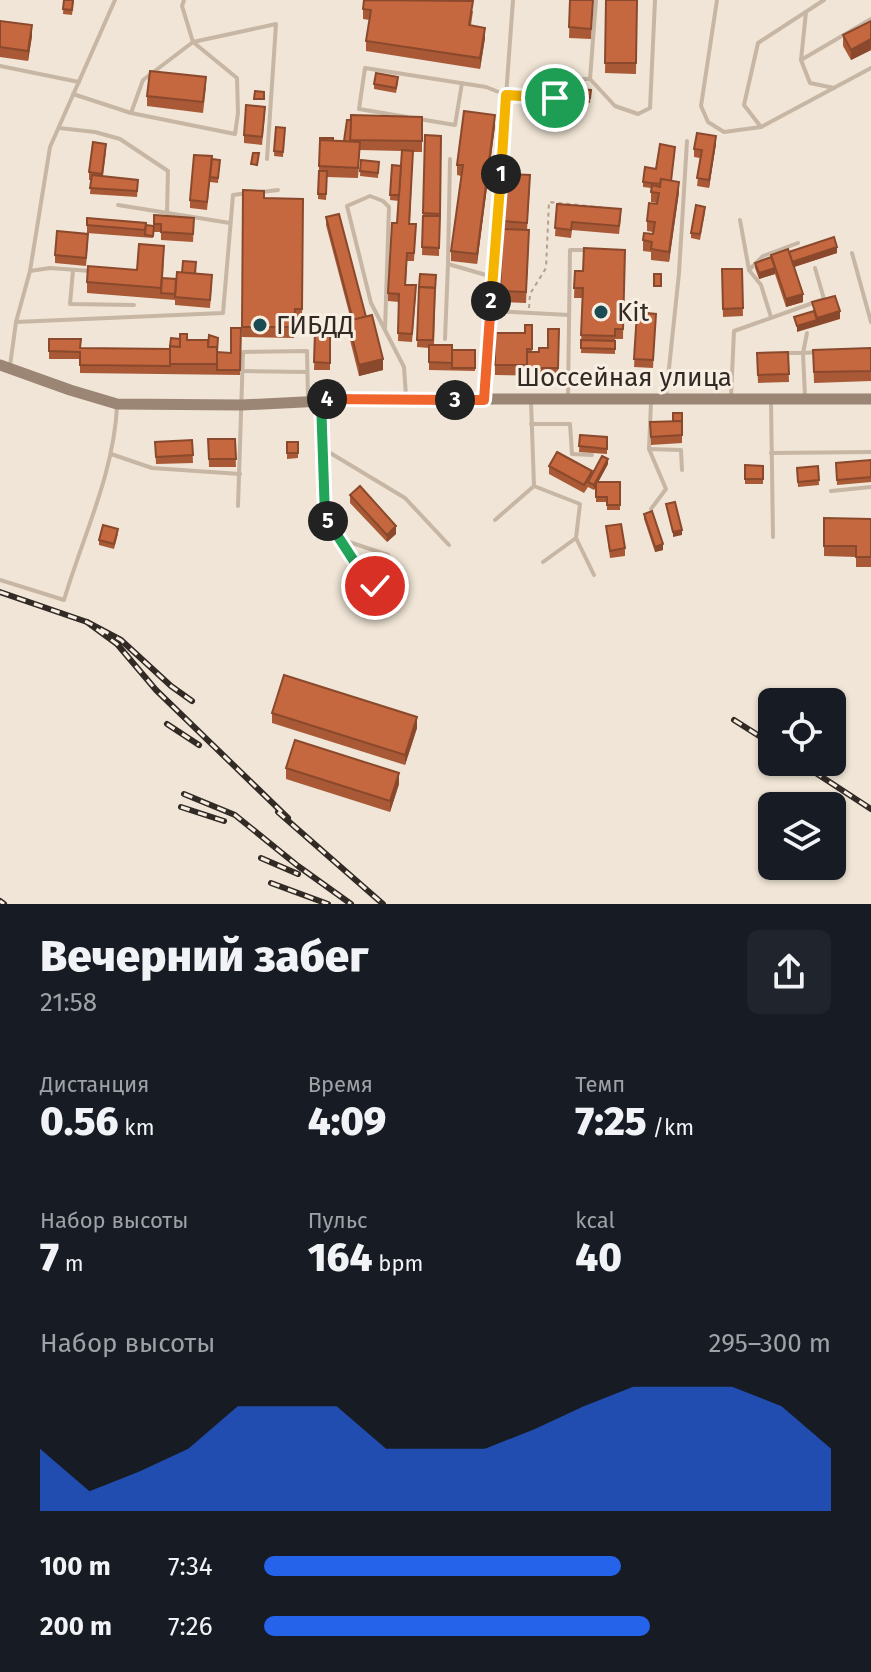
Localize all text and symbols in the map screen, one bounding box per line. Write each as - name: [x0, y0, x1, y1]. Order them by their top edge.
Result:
- pin: [521, 64, 589, 132]
- icon: arrive: [533, 76, 577, 120]
- pin: 1: [481, 154, 521, 194]
- text: 1: [496, 160, 506, 187]
- pin: 2: [471, 281, 511, 321]
- text: 2: [485, 287, 497, 314]
- place label: Kit: [617, 297, 650, 328]
- marker: Kit: [592, 303, 610, 321]
- place label: ГИБДД: [276, 310, 354, 341]
- marker: ГИБДД: [251, 316, 269, 334]
- street label: Шоссейная улица: [516, 362, 732, 393]
- pin: 4: [307, 379, 347, 419]
- pin: 3: [435, 380, 475, 420]
- text: 4: [321, 385, 333, 412]
- text: 3: [449, 386, 461, 413]
- pin: 5: [308, 501, 348, 541]
- text: 5: [322, 507, 334, 534]
- pin: [341, 552, 409, 620]
- icon: check: [353, 564, 397, 608]
- map controls: [758, 688, 846, 880]
- button: locate: [758, 688, 846, 776]
- button: layers: [758, 792, 846, 880]
- text: Вечерний забег: [40, 930, 368, 983]
- button: share: [747, 930, 831, 1014]
- text: 21:58: [40, 987, 97, 1018]
- text: Дистанция: [40, 1071, 149, 1098]
- text: Время: [308, 1071, 373, 1098]
- text: Темп: [575, 1071, 625, 1098]
- text: 0.56: [40, 1098, 119, 1146]
- text: 4:09: [308, 1098, 386, 1146]
- text: 7:25: [575, 1098, 647, 1146]
- text: km: [119, 1114, 154, 1141]
- text: /km: [647, 1114, 694, 1141]
- text: Набор высоты: [40, 1207, 188, 1234]
- text: Пульс: [308, 1207, 368, 1234]
- text: kcal: [575, 1207, 615, 1234]
- text: 7: [40, 1234, 59, 1282]
- text: 164: [308, 1234, 373, 1282]
- text: 40: [575, 1234, 622, 1282]
- text: m: [59, 1250, 84, 1277]
- text: bpm: [373, 1250, 423, 1277]
- text: Набор высоты: [40, 1328, 215, 1359]
- text: 295–300 m: [709, 1328, 831, 1359]
- text: 100 m: [40, 1551, 111, 1582]
- text: 7:34: [168, 1551, 213, 1582]
- text: 200 m: [40, 1611, 112, 1642]
- text: 7:26: [168, 1611, 213, 1642]

